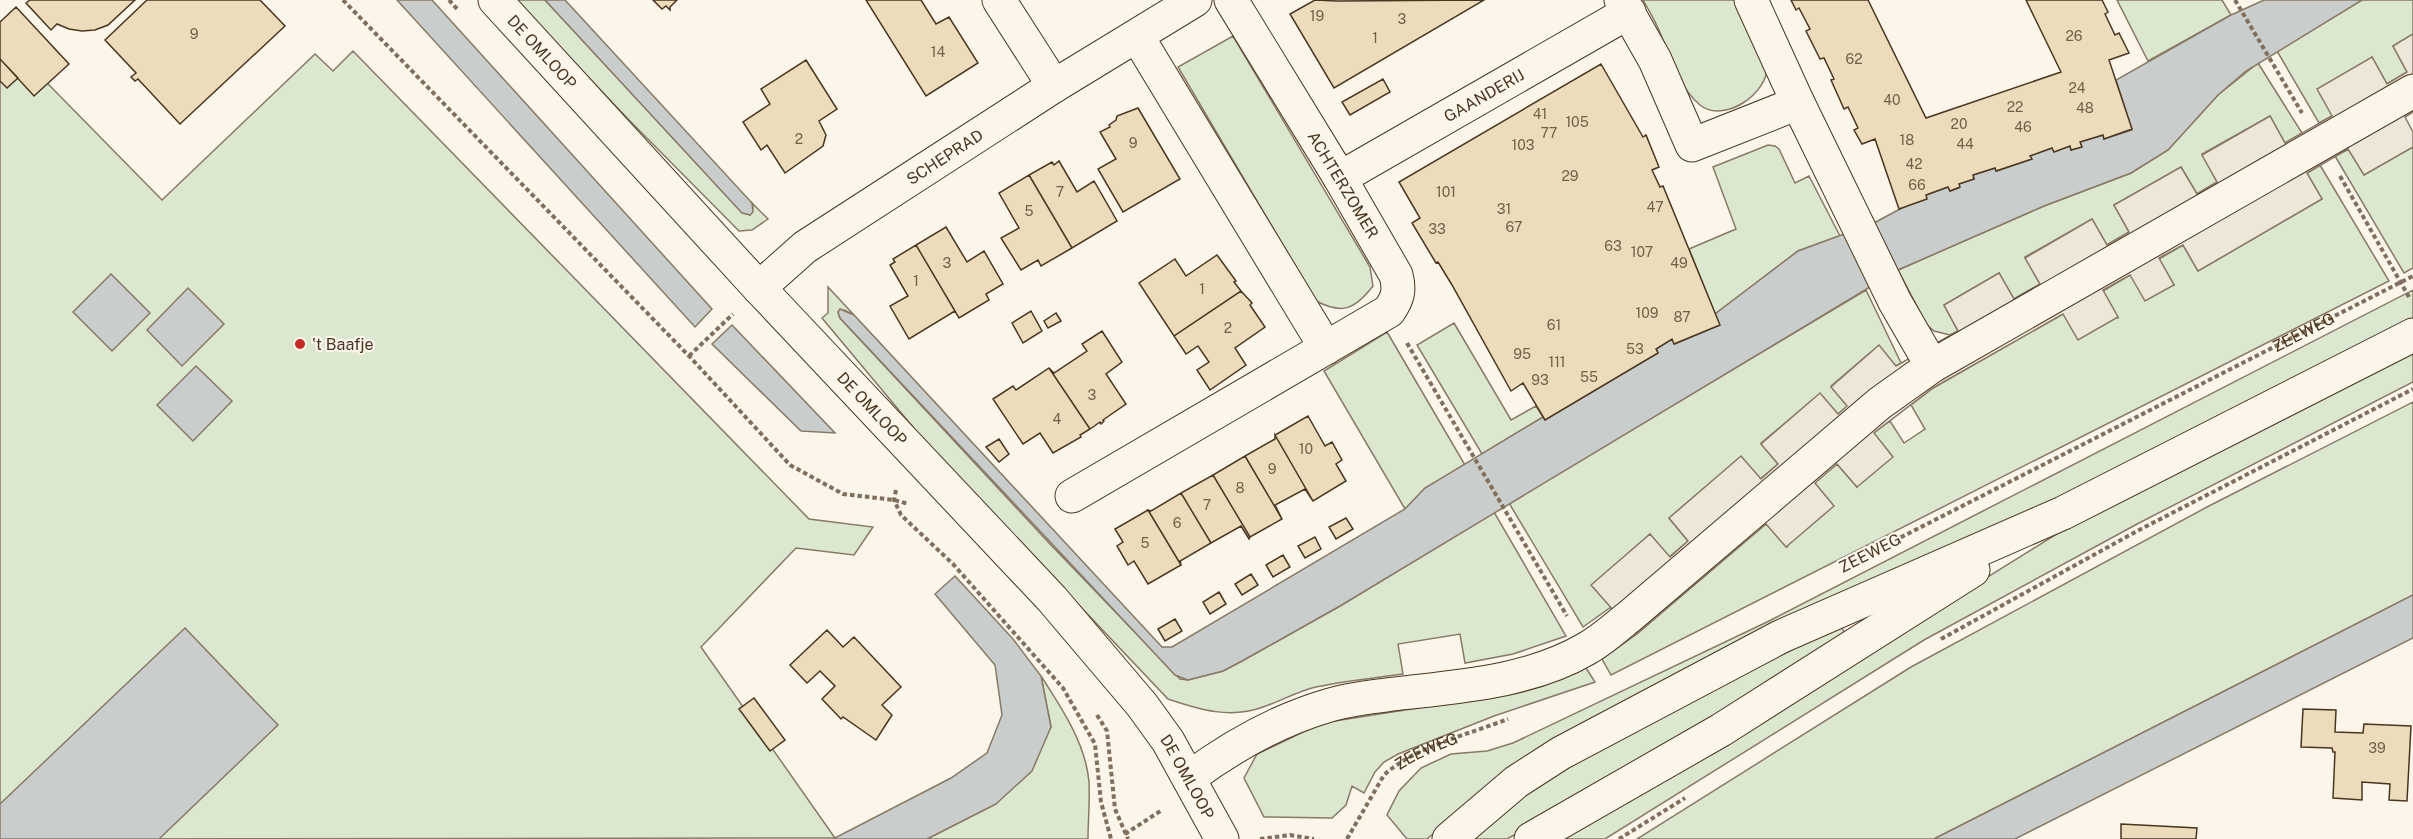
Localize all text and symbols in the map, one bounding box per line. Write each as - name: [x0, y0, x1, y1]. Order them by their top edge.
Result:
- house number: 19: [1310, 8, 1324, 24]
- street label: DE OMLOOP: [504, 11, 581, 92]
- house number: 3: [1398, 11, 1407, 27]
- house number: 9: [190, 26, 199, 42]
- house number: 26: [2065, 28, 2083, 44]
- house number: 1: [1372, 30, 1378, 46]
- house number: 14: [931, 44, 945, 60]
- house number: 62: [1845, 51, 1863, 67]
- street label: GAANDERIJ: [1440, 65, 1527, 126]
- house number: 24: [2068, 80, 2086, 96]
- house number: 40: [1883, 92, 1901, 108]
- house number: 22: [2007, 99, 2023, 115]
- house number: 48: [2076, 100, 2094, 116]
- house number: 41: [1533, 106, 1547, 122]
- house number: 105: [1565, 114, 1589, 130]
- house number: 20: [1951, 116, 1967, 132]
- house number: 46: [2014, 119, 2032, 135]
- street label: SCHEPRAD: [903, 125, 987, 188]
- house number: 77: [1541, 125, 1558, 141]
- street label: ACHTERZOMER: [1304, 128, 1382, 242]
- house number: 2: [795, 131, 803, 147]
- house number: 18: [1900, 132, 1914, 148]
- house number: 9: [1129, 135, 1138, 151]
- house number: 44: [1956, 136, 1974, 152]
- house number: 103: [1512, 137, 1535, 153]
- house number: 42: [1905, 156, 1923, 172]
- house number: 29: [1561, 168, 1579, 184]
- house number: 66: [1908, 177, 1926, 193]
- house number: 7: [1056, 184, 1064, 200]
- house number: 101: [1436, 184, 1456, 200]
- house number: 47: [1646, 199, 1664, 215]
- house number: 31: [1497, 201, 1511, 217]
- house number: 5: [1025, 203, 1034, 219]
- house number: 67: [1506, 219, 1522, 235]
- house number: 33: [1428, 221, 1446, 237]
- house number: 63: [1604, 238, 1622, 254]
- house number: 107: [1631, 244, 1653, 260]
- house number: 3: [943, 255, 952, 271]
- house number: 49: [1670, 255, 1688, 271]
- house number: 1: [913, 273, 919, 289]
- house number: 1: [1199, 281, 1205, 297]
- house number: 109: [1636, 305, 1659, 321]
- street label: ZEEWEG: [2269, 308, 2338, 356]
- house number: 87: [1673, 309, 1691, 325]
- house number: 61: [1547, 317, 1561, 333]
- house number: 2: [1224, 320, 1232, 336]
- place label: 't Baafje: [312, 335, 374, 354]
- marker: 't Baafje: [293, 337, 307, 351]
- house number: 53: [1626, 341, 1644, 357]
- house number: 95: [1513, 346, 1531, 362]
- house number: 111: [1548, 354, 1566, 370]
- street label: DE OMLOOP: [833, 368, 911, 449]
- house number: 55: [1580, 369, 1598, 385]
- house number: 93: [1531, 372, 1549, 388]
- house number: 3: [1088, 387, 1097, 403]
- house number: 4: [1053, 411, 1062, 427]
- house number: 10: [1299, 441, 1313, 457]
- house number: 9: [1268, 461, 1277, 477]
- house number: 8: [1235, 480, 1245, 496]
- house number: 7: [1203, 497, 1211, 513]
- house number: 6: [1173, 515, 1182, 531]
- street label: ZEEWEG: [1836, 529, 1904, 577]
- house number: 5: [1141, 535, 1150, 551]
- street label: ZEEWEG: [1391, 728, 1460, 773]
- street label: DE OMLOOP: [1157, 730, 1218, 822]
- house number: 39: [2368, 740, 2386, 756]

